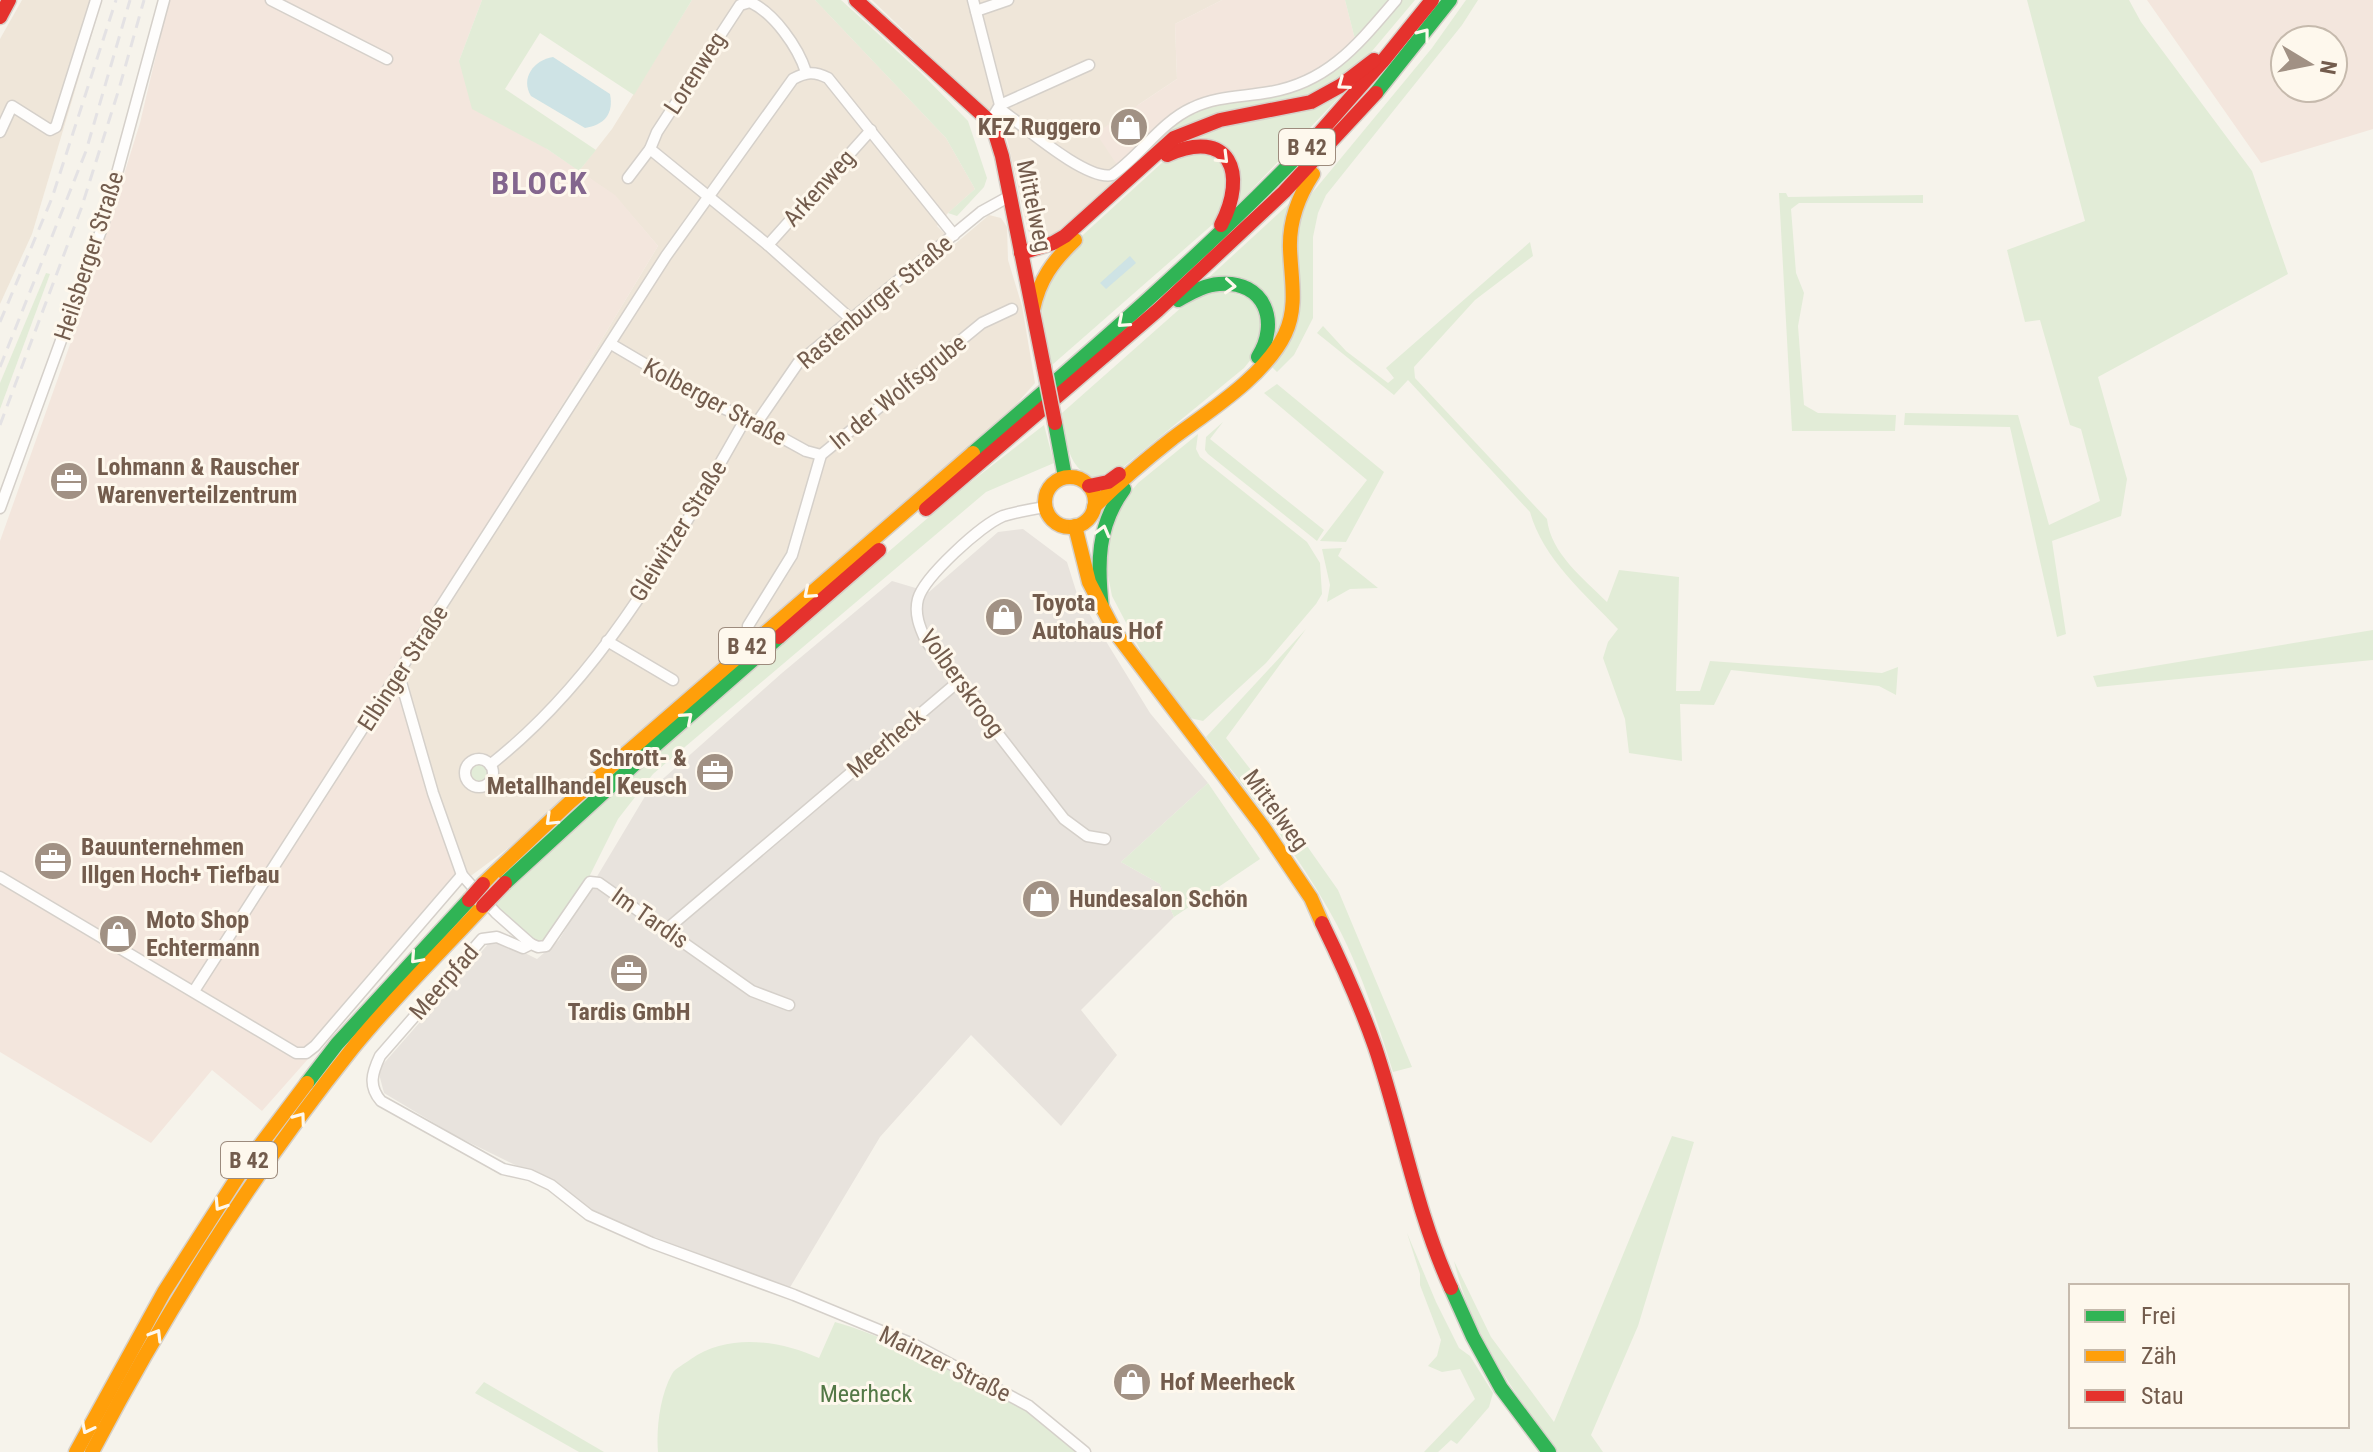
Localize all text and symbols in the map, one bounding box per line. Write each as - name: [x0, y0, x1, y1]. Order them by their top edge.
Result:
- north arrow: [2269, 24, 2349, 104]
- street label: Lorenweg: [658, 27, 732, 119]
- one-way arrow: [1415, 28, 1429, 43]
- text: N: [2315, 59, 2342, 76]
- one-way arrow: [1338, 74, 1352, 89]
- shop icon: KFZ Ruggero: [1108, 106, 1150, 148]
- place label: KFZ Ruggero: [978, 113, 1101, 141]
- road number: B 42: [1279, 129, 1335, 165]
- street label: Arkenweg: [777, 144, 861, 232]
- one-way arrow: [1214, 149, 1228, 163]
- street label: Mittelweg: [1011, 157, 1057, 255]
- district label: BLOCK: [491, 164, 589, 202]
- street label: Heilsberger Straße: [49, 168, 129, 344]
- street label: Rastenburger Straße: [792, 229, 958, 375]
- one-way arrow: [1224, 277, 1237, 294]
- one-way arrow: [1118, 312, 1133, 327]
- street label: In der Wolfsgrube: [824, 329, 972, 455]
- street label: Kolberger Straße: [639, 353, 791, 451]
- place label: Lohmann & Rauscher Warenverteilzentrum: [97, 453, 300, 509]
- street label: Gleiwitzer Straße: [624, 455, 732, 607]
- office icon: Lohmann & Rauscher Warenverteilzentrum: [48, 460, 90, 502]
- one-way arrow: [1093, 525, 1110, 539]
- one-way arrow: [804, 583, 819, 598]
- place label: Toyota Autohaus Hof: [1032, 589, 1163, 645]
- shop icon: Toyota Autohaus Hof: [983, 596, 1025, 638]
- street label: Elbinger Straße: [352, 600, 454, 736]
- street label: Volberskroog: [914, 624, 1010, 742]
- road number: B 42: [719, 628, 775, 664]
- street label: Meerheck: [841, 702, 931, 784]
- one-way arrow: [677, 713, 692, 728]
- place label: Schrott- & Metallhandel Keusch: [487, 744, 687, 800]
- office icon: Schrott- & Metallhandel Keusch: [694, 751, 736, 793]
- street label: Mittelweg: [1237, 764, 1315, 856]
- one-way arrow: [546, 811, 560, 825]
- place label: Bauunternehmen Illgen Hoch+ Tiefbau: [81, 833, 280, 889]
- office icon: Bauunternehmen Illgen Hoch+ Tiefbau: [32, 840, 74, 882]
- shop icon: Hundesalon Schön: [1020, 878, 1062, 920]
- street label: Im Tardis: [606, 882, 694, 954]
- place label: Hundesalon Schön: [1069, 885, 1248, 913]
- place label: Moto Shop Echtermann: [146, 906, 260, 962]
- shop icon: Moto Shop Echtermann: [97, 913, 139, 955]
- street label: Meerpfad: [404, 939, 484, 1025]
- one-way arrow: [412, 948, 426, 963]
- office icon: Tardis GmbH: [608, 952, 650, 994]
- place label: Tardis GmbH: [568, 998, 690, 1026]
- one-way arrow: [290, 1112, 304, 1127]
- road number: B 42: [221, 1142, 277, 1178]
- one-way arrow: [214, 1196, 229, 1211]
- legend: [2069, 1284, 2349, 1428]
- text: Frei: [2141, 1302, 2176, 1330]
- street label: Mainzer Straße: [875, 1320, 1015, 1408]
- one-way arrow: [146, 1329, 162, 1344]
- text: Zäh: [2141, 1342, 2177, 1370]
- shop icon: Hof Meerheck: [1111, 1361, 1153, 1403]
- place label: Hof Meerheck: [1160, 1368, 1296, 1396]
- park label: Meerheck: [820, 1380, 913, 1408]
- text: Stau: [2141, 1382, 2184, 1410]
- one-way arrow: [82, 1420, 97, 1435]

